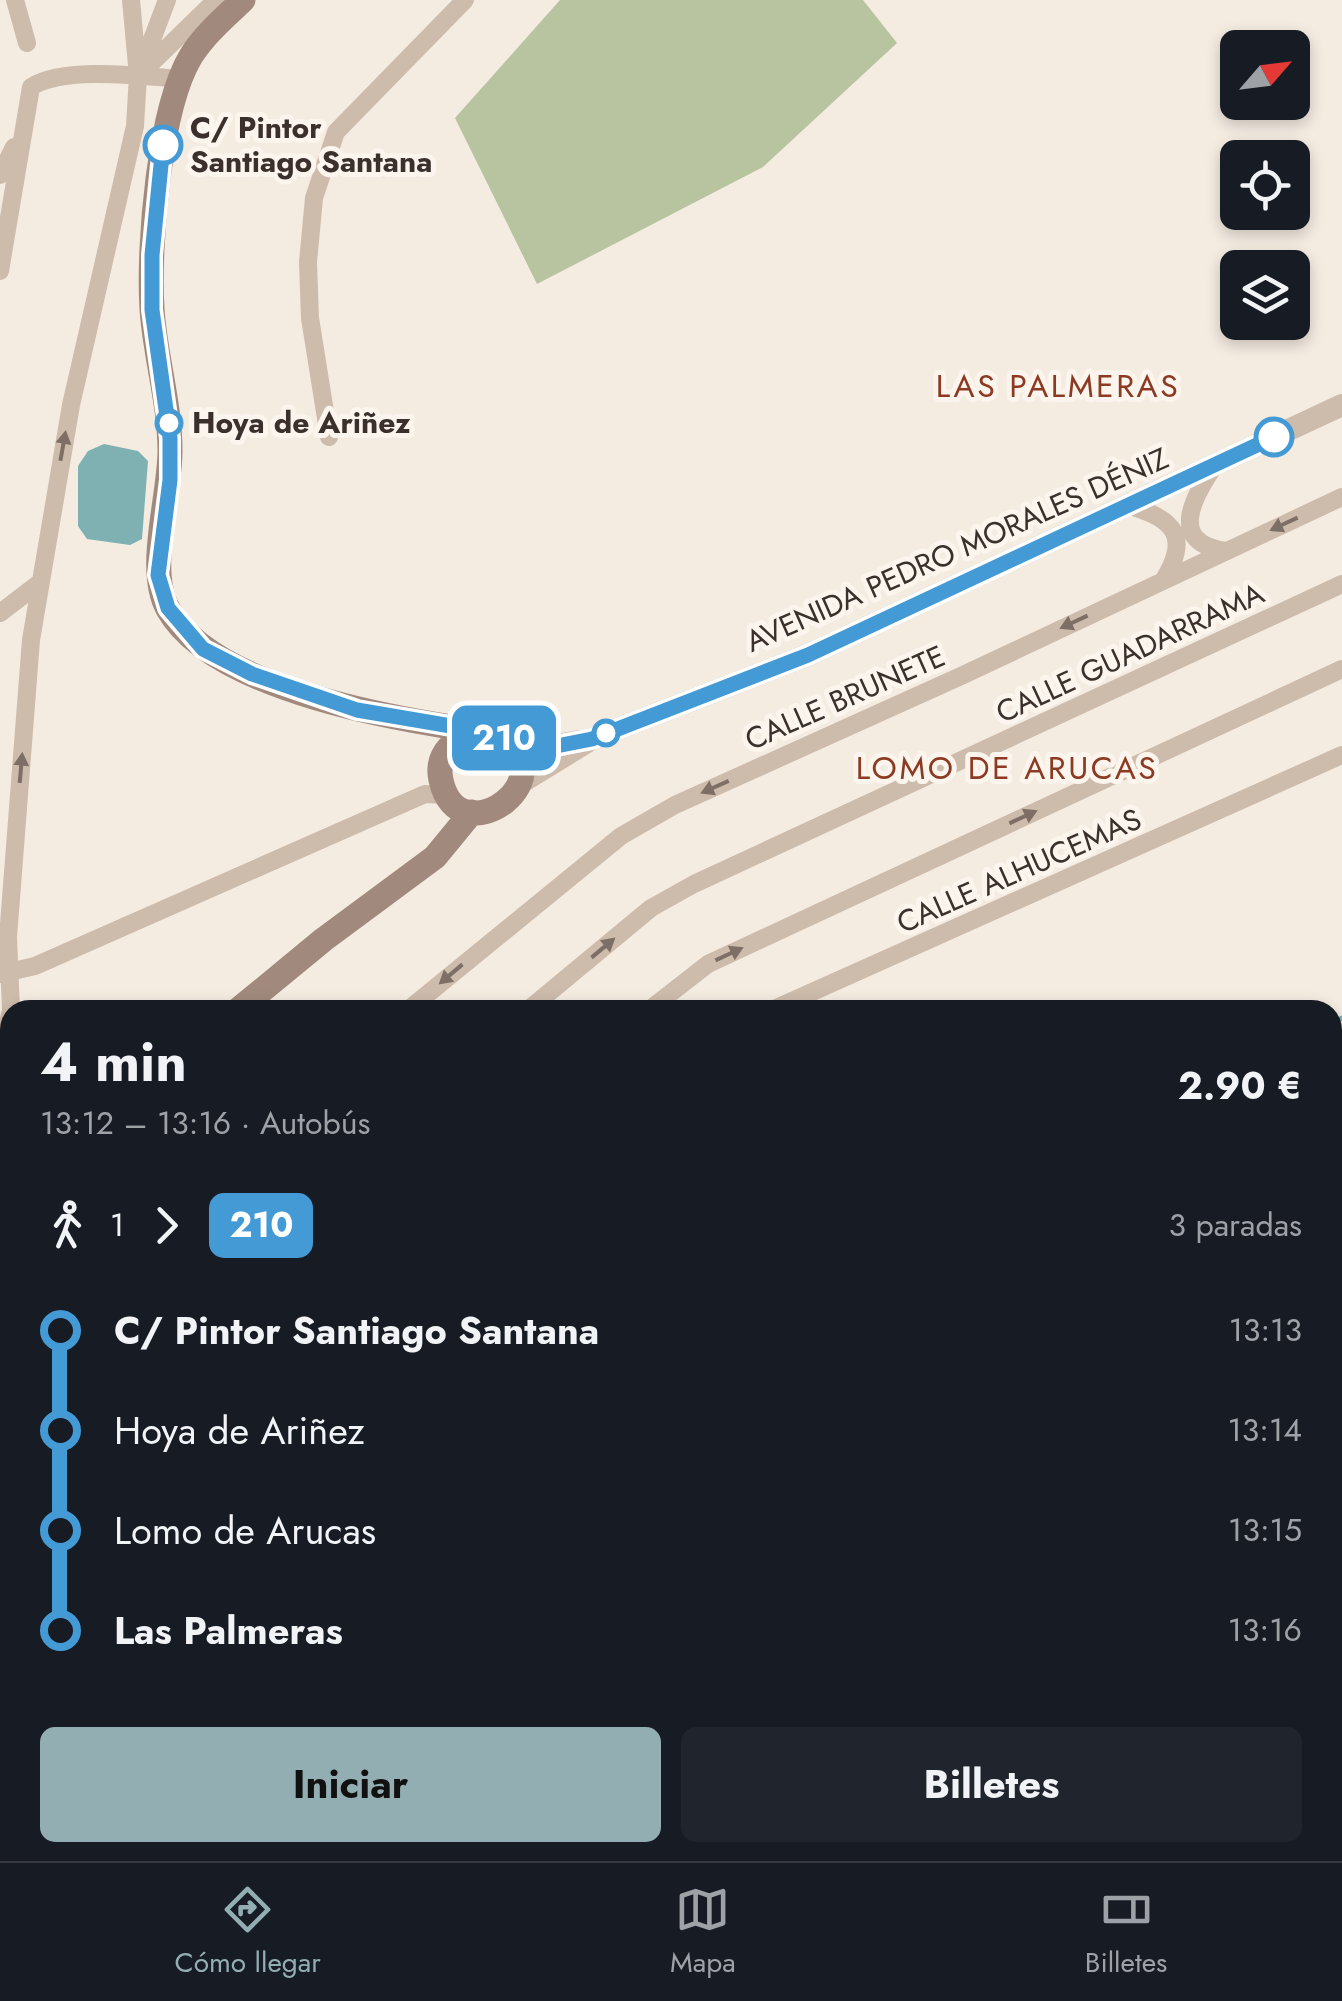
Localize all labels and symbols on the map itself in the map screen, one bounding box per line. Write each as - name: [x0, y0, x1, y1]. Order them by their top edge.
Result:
- north arrow: [1220, 30, 1310, 120]
- place label: C/ Pintor Santiago Santana: [190, 106, 432, 183]
- marker: C/ Pintor Santiago Santana: [144, 126, 182, 164]
- district label: LAS PALMERAS: [936, 363, 1180, 409]
- place label: Hoya de Ariñez: [192, 401, 411, 444]
- marker: Hoya de Ariñez: [156, 410, 182, 436]
- unlabelled marker: [1255, 418, 1293, 456]
- one-way arrow: [56, 431, 72, 462]
- street label: AVENIDA PEDRO MORALES DÉNIZ: [739, 437, 1175, 662]
- one-way arrow: [1269, 516, 1299, 532]
- street label: CALLE GUADARRAMA: [989, 571, 1271, 734]
- one-way arrow: [1059, 614, 1088, 631]
- street label: CALLE BRUNETE: [738, 634, 952, 761]
- line badge: 210: [446, 706, 562, 770]
- unlabelled marker: [593, 720, 619, 746]
- district label: LOMO DE ARUCAS: [856, 745, 1158, 791]
- one-way arrow: [14, 752, 30, 784]
- one-way arrow: [700, 779, 730, 795]
- street label: CALLE ALHUCEMAS: [890, 797, 1148, 944]
- one-way arrow: [1009, 808, 1038, 825]
- one-way arrow: [591, 938, 616, 959]
- one-way arrow: [715, 946, 744, 963]
- one-way arrow: [439, 963, 464, 984]

